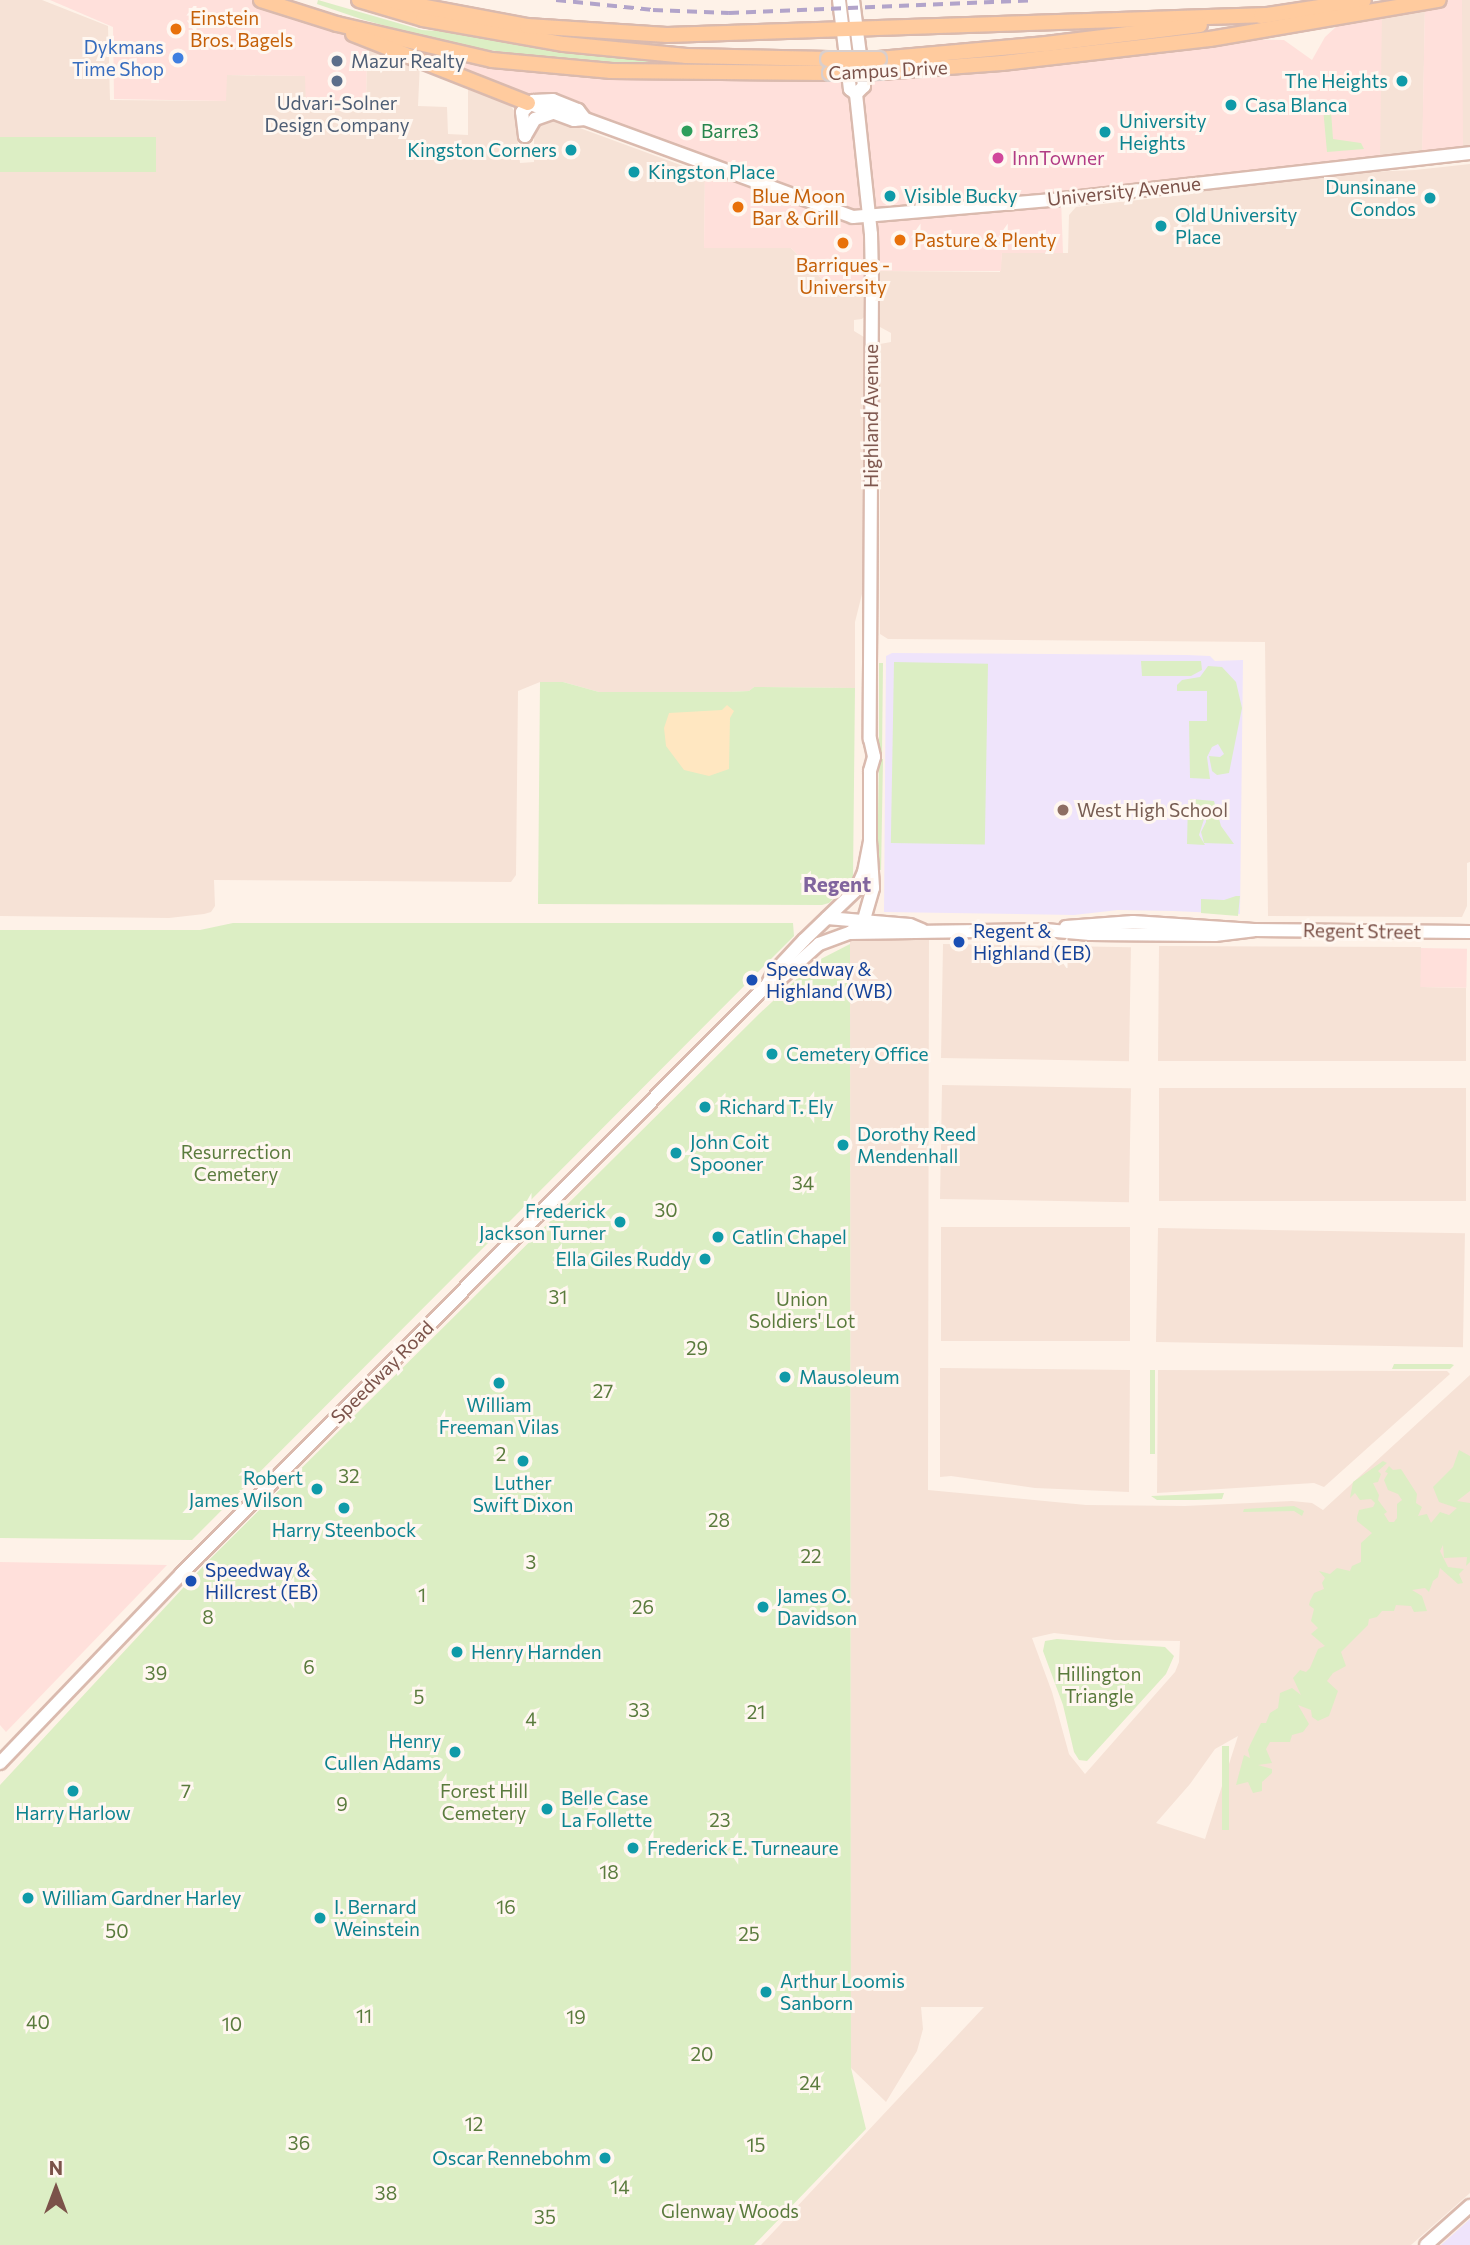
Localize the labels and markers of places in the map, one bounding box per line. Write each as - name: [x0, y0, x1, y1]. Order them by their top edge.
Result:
- place label: Einstein Bros. Bagels: [190, 7, 293, 51]
- marker: Einstein Bros. Bagels: [168, 21, 184, 37]
- place label: Dykmans Time Shop: [72, 36, 164, 80]
- marker: Dykmans Time Shop: [170, 50, 186, 66]
- place label: Mazur Realty: [351, 50, 465, 72]
- marker: Mazur Realty: [329, 53, 345, 69]
- place label: The Heights: [1285, 70, 1388, 92]
- marker: Udvari-Solner Design Company: [329, 73, 345, 89]
- marker: The Heights: [1394, 73, 1410, 89]
- place label: Udvari-Solner Design Company: [265, 92, 409, 136]
- place label: Casa Blanca: [1245, 94, 1347, 116]
- marker: Casa Blanca: [1223, 97, 1239, 113]
- place label: University Heights: [1119, 110, 1206, 154]
- place label: Barre3: [701, 120, 759, 142]
- marker: Barre3: [679, 123, 695, 139]
- marker: University Heights: [1097, 124, 1113, 140]
- place label: Kingston Corners: [407, 139, 557, 161]
- marker: Kingston Corners: [563, 142, 579, 158]
- place label: InnTowner: [1012, 147, 1105, 169]
- marker: InnTowner: [990, 150, 1006, 166]
- place label: Kingston Place: [648, 161, 775, 183]
- marker: Kingston Place: [626, 164, 642, 180]
- place label: Dunsinane Condos: [1325, 176, 1416, 220]
- place label: Blue Moon Bar & Grill: [752, 185, 845, 229]
- place label: Visible Bucky: [904, 185, 1018, 207]
- marker: Visible Bucky: [882, 188, 898, 204]
- marker: Dunsinane Condos: [1422, 190, 1438, 206]
- marker: Blue Moon Bar & Grill: [730, 199, 746, 215]
- place label: Old University Place: [1175, 204, 1297, 248]
- marker: Old University Place: [1153, 218, 1169, 234]
- place label: Pasture & Plenty: [914, 229, 1057, 251]
- marker: Pasture & Plenty: [892, 232, 908, 248]
- marker: Barriques - University: [835, 235, 851, 251]
- place label: Barriques - University: [796, 254, 890, 298]
- place label: West High School: [1077, 799, 1228, 821]
- marker: West High School: [1055, 802, 1071, 818]
- place label: Regent & Highland (EB): [973, 920, 1091, 964]
- marker: Regent & Highland (EB): [951, 934, 967, 950]
- place label: Speedway & Highland (WB): [766, 958, 892, 1002]
- marker: Speedway & Highland (WB): [744, 972, 760, 988]
- place label: Cemetery Office: [786, 1043, 929, 1065]
- marker: Cemetery Office: [764, 1046, 780, 1062]
- place label: Richard T. Ely: [719, 1096, 834, 1118]
- marker: Richard T. Ely: [697, 1099, 713, 1115]
- place label: Dorothy Reed Mendenhall: [857, 1123, 976, 1167]
- place label: John Coit Spooner: [690, 1131, 769, 1175]
- marker: Dorothy Reed Mendenhall: [835, 1137, 851, 1153]
- marker: John Coit Spooner: [668, 1145, 684, 1161]
- place label: Frederick Jackson Turner: [479, 1200, 606, 1244]
- marker: Frederick Jackson Turner: [612, 1214, 628, 1230]
- place label: Catlin Chapel: [732, 1226, 847, 1248]
- marker: Catlin Chapel: [710, 1229, 726, 1245]
- place label: Ella Giles Ruddy: [556, 1248, 691, 1270]
- marker: Ella Giles Ruddy: [697, 1251, 713, 1267]
- place label: Mausoleum: [799, 1366, 900, 1388]
- marker: Mausoleum: [777, 1369, 793, 1385]
- marker: William Freeman Vilas: [491, 1375, 507, 1391]
- place label: William Freeman Vilas: [439, 1394, 559, 1438]
- marker: Luther Swift Dixon: [515, 1453, 531, 1469]
- place label: Robert James Wilson: [189, 1467, 303, 1511]
- place label: Luther Swift Dixon: [473, 1472, 573, 1516]
- marker: Robert James Wilson: [309, 1481, 325, 1497]
- marker: Harry Steenbock: [336, 1500, 352, 1516]
- place label: Harry Steenbock: [272, 1519, 416, 1541]
- place label: Speedway & Hillcrest (EB): [205, 1559, 318, 1603]
- marker: Speedway & Hillcrest (EB): [183, 1573, 199, 1589]
- place label: James O. Davidson: [777, 1585, 857, 1629]
- marker: James O. Davidson: [755, 1599, 771, 1615]
- place label: Henry Harnden: [471, 1641, 602, 1663]
- marker: Henry Harnden: [449, 1644, 465, 1660]
- place label: Henry Cullen Adams: [324, 1730, 441, 1774]
- marker: Henry Cullen Adams: [447, 1744, 463, 1760]
- marker: Harry Harlow: [65, 1783, 81, 1799]
- place label: Belle Case La Follette: [561, 1787, 652, 1831]
- marker: Belle Case La Follette: [539, 1801, 555, 1817]
- place label: Harry Harlow: [15, 1802, 131, 1824]
- place label: Frederick E. Turneaure: [647, 1837, 839, 1859]
- marker: Frederick E. Turneaure: [625, 1840, 641, 1856]
- place label: William Gardner Harley: [42, 1887, 241, 1909]
- marker: William Gardner Harley: [20, 1890, 36, 1906]
- place label: I. Bernard Weinstein: [334, 1896, 420, 1940]
- marker: I. Bernard Weinstein: [312, 1910, 328, 1926]
- place label: Arthur Loomis Sanborn: [780, 1970, 905, 2014]
- marker: Arthur Loomis Sanborn: [758, 1984, 774, 2000]
- place label: Oscar Rennebohm: [432, 2147, 591, 2169]
- marker: Oscar Rennebohm: [597, 2150, 613, 2166]

